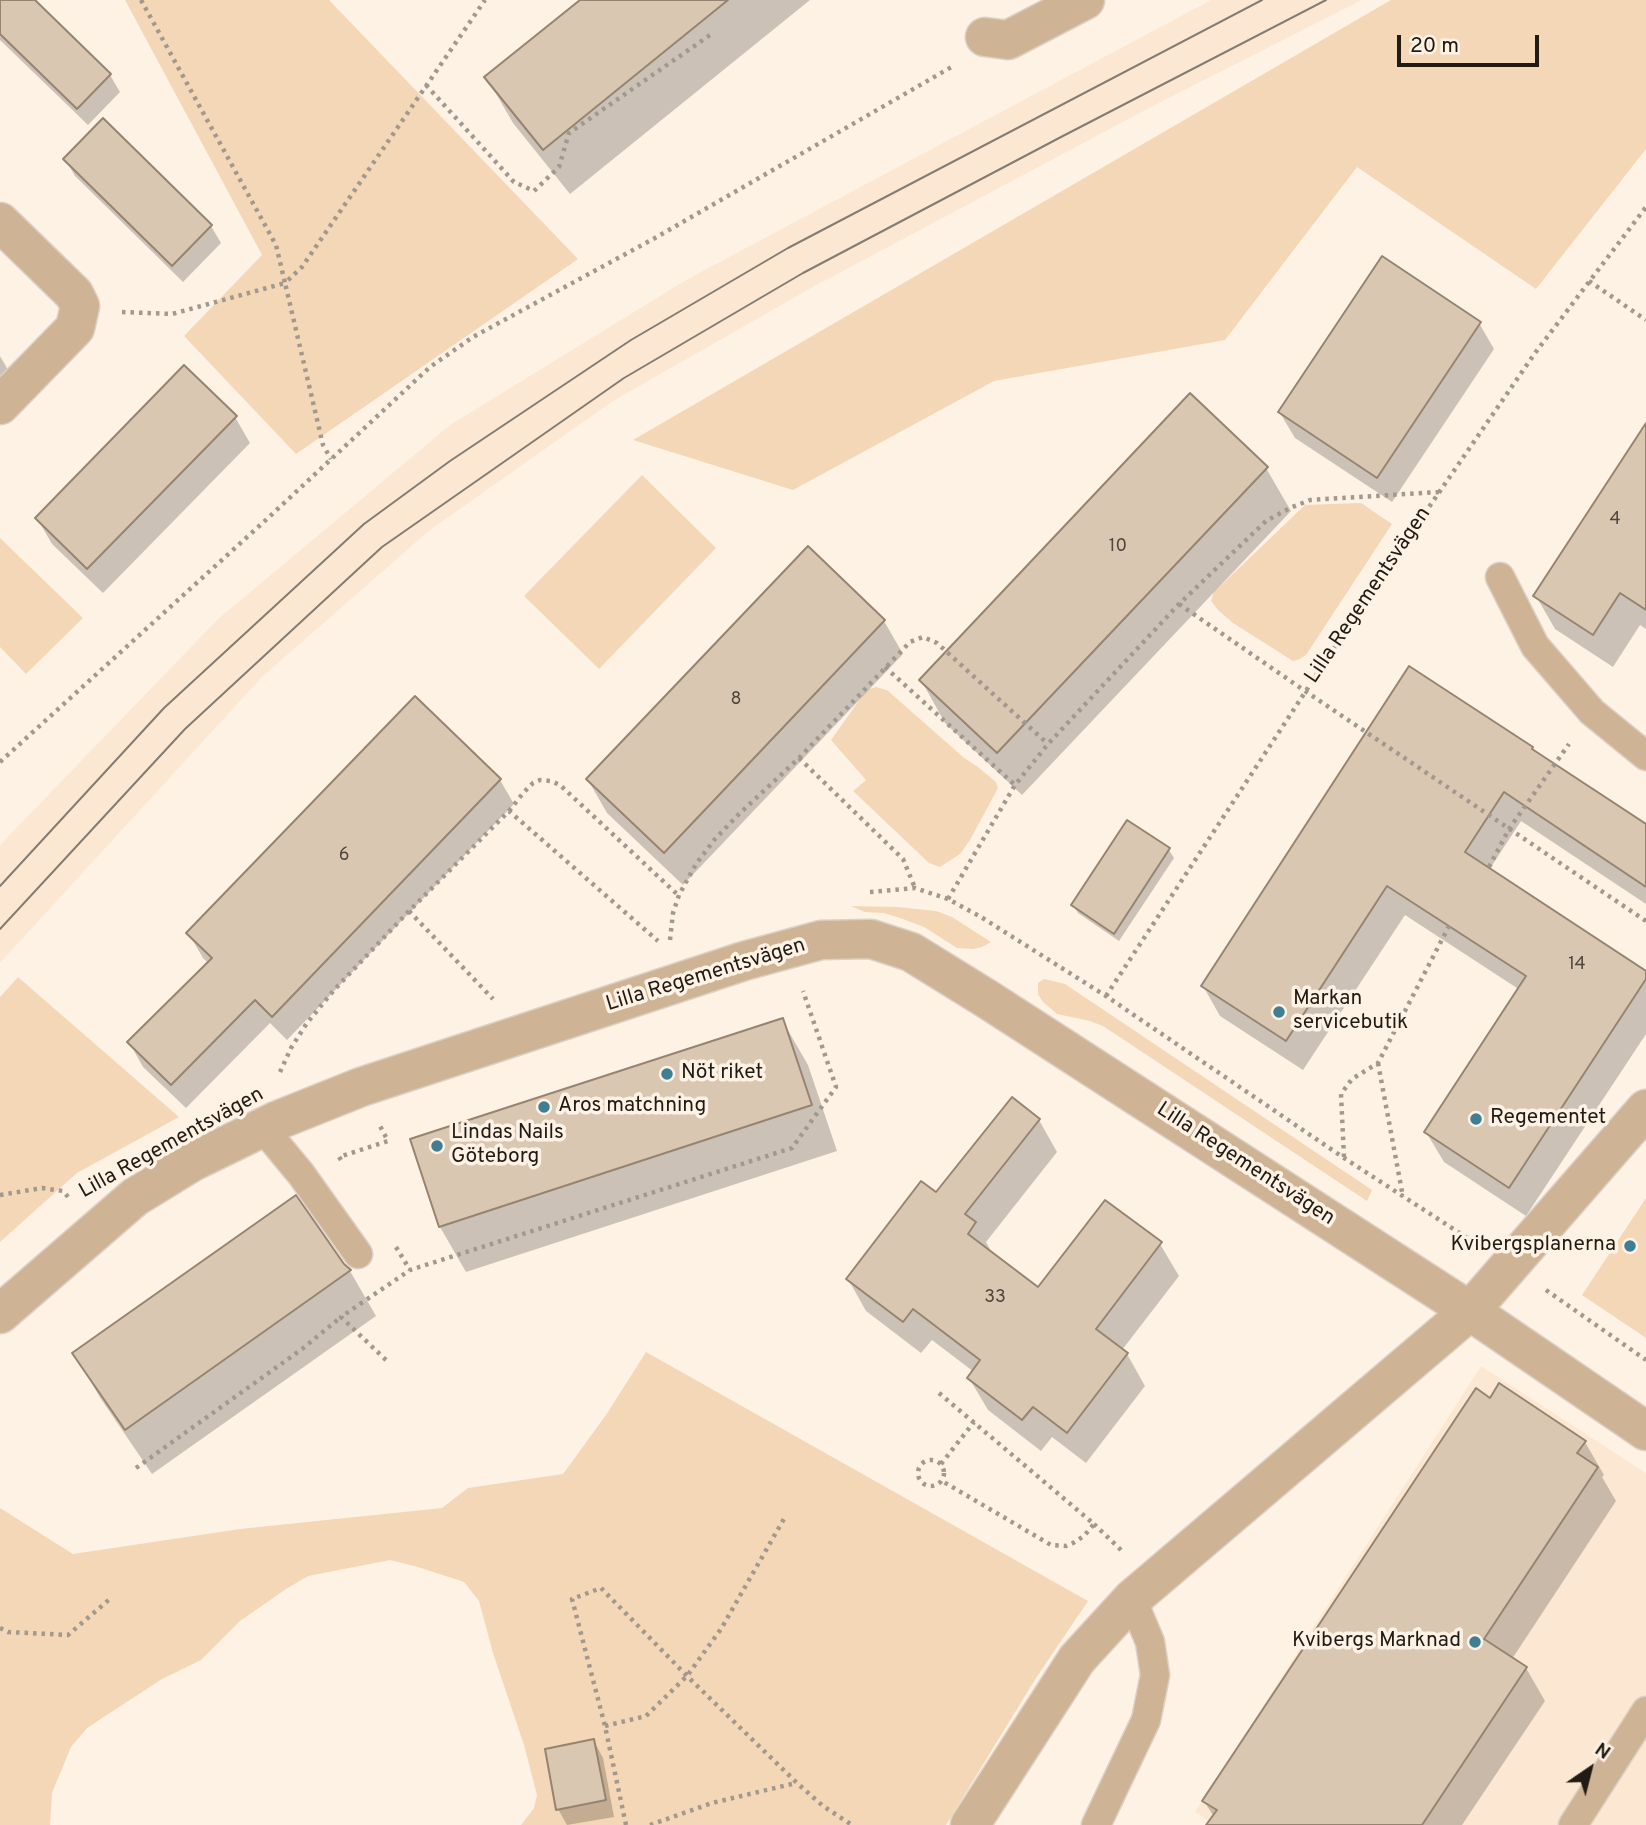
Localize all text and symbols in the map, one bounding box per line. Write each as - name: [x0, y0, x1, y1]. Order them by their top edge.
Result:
- scale bar: [1401, 21, 1543, 65]
- text: 20 m: [1410, 33, 1459, 60]
- street label: Lilla Regementsvägen: [1301, 503, 1437, 689]
- house number: 4: [1609, 509, 1621, 531]
- house number: 10: [1109, 536, 1127, 558]
- house number: 8: [731, 689, 741, 711]
- house number: 6: [339, 845, 349, 867]
- street label: Lilla Regementsvägen: [603, 934, 809, 1018]
- house number: 14: [1568, 954, 1586, 976]
- place label: Markan servicebutik: [1293, 987, 1408, 1037]
- marker: Markan servicebutik: [1271, 1004, 1287, 1020]
- place label: Nöt riket: [681, 1061, 763, 1087]
- marker: Nöt riket: [659, 1066, 675, 1082]
- street label: Lilla Regementsvägen: [75, 1083, 269, 1205]
- place label: Aros matchning: [558, 1094, 706, 1120]
- street label: Lilla Regementsvägen: [1151, 1098, 1339, 1232]
- marker: Aros matchning: [536, 1099, 552, 1115]
- place label: Regementet: [1490, 1106, 1606, 1132]
- marker: Regementet: [1468, 1111, 1484, 1127]
- place label: Lindas Nails Göteborg: [451, 1121, 564, 1171]
- marker: Lindas Nails Göteborg: [429, 1138, 445, 1154]
- place label: Kvibergsplanerna: [1451, 1233, 1616, 1259]
- marker: Kvibergsplanerna: [1622, 1238, 1638, 1254]
- house number: 33: [984, 1287, 1006, 1309]
- place label: Kvibergs Marknad: [1292, 1629, 1461, 1655]
- marker: Kvibergs Marknad: [1467, 1634, 1483, 1650]
- north arrow: [1555, 1734, 1625, 1804]
- text: N: [1590, 1738, 1615, 1766]

